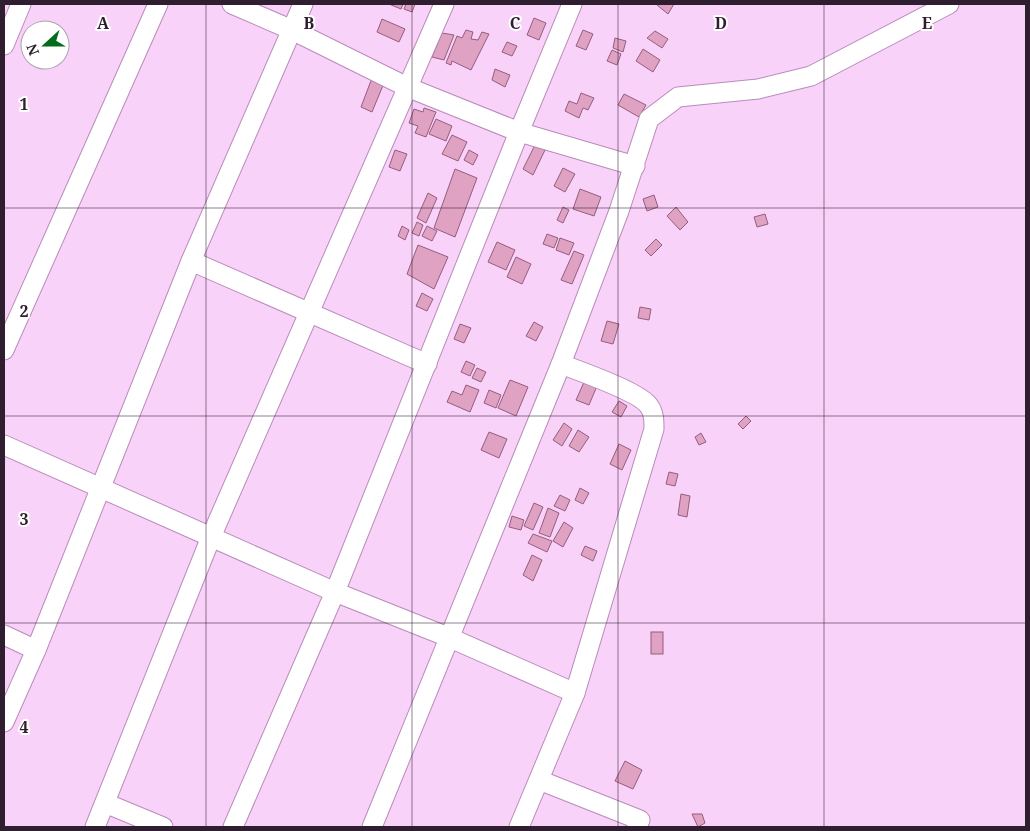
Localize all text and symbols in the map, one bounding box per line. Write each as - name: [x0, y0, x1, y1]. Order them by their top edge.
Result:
- text: A: [97, 12, 110, 34]
- text: B: [304, 12, 315, 34]
- text: C: [510, 12, 521, 34]
- text: D: [715, 12, 727, 34]
- text: E: [922, 12, 932, 34]
- north arrow: [20, 20, 70, 70]
- text: N: [22, 41, 43, 58]
- text: 1: [19, 93, 29, 115]
- text: 2: [19, 300, 29, 322]
- text: 3: [19, 508, 29, 530]
- text: 4: [19, 716, 29, 738]

